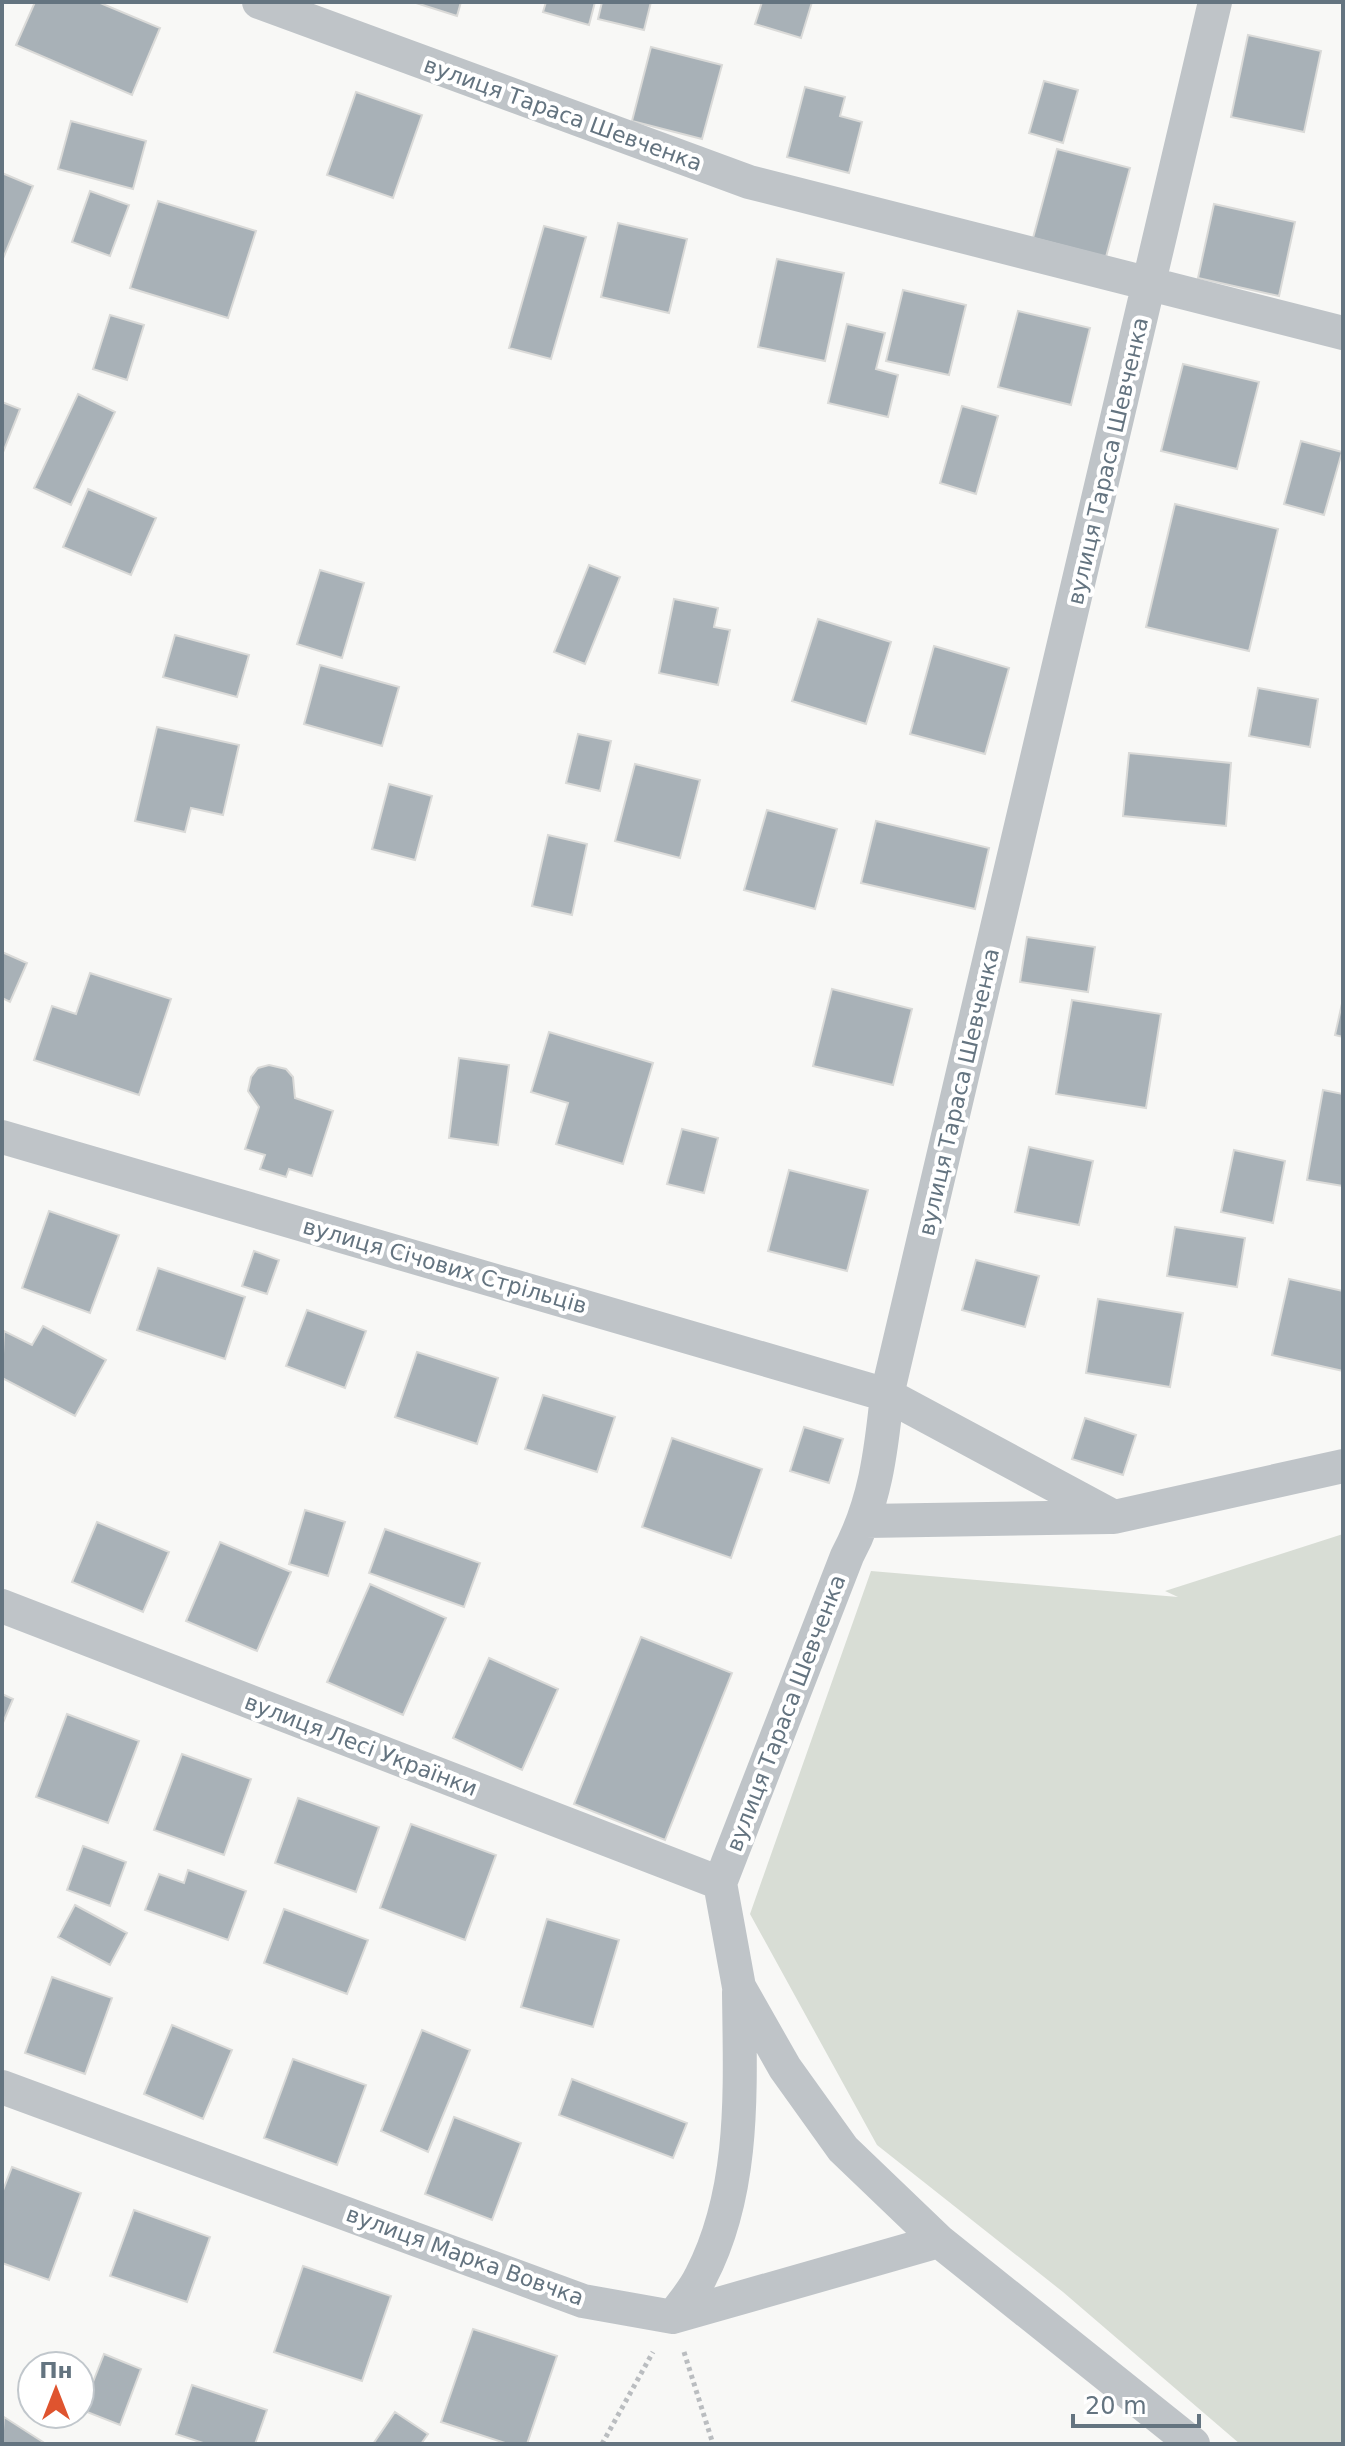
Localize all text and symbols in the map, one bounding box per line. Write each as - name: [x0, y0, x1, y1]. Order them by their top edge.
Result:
- street label: вулиця Тараса Шевченка: [420, 52, 706, 176]
- street label: вулиця Тараса Шевченка: [1063, 315, 1153, 607]
- street label: вулиця Тараса Шевченка: [914, 946, 1004, 1238]
- street label: вулиця Січових Стрільців: [300, 1213, 590, 1319]
- street label: вулиця Тараса Шевченка: [722, 1571, 850, 1855]
- street label: вулиця Лесі Українки: [241, 1689, 481, 1801]
- street label: вулиця Марка Вовчка: [343, 2201, 587, 2311]
- north arrow: [16, 2350, 96, 2430]
- text: Пн: [39, 2358, 73, 2383]
- scale bar: [1073, 2378, 1199, 2428]
- text: 20 m: [1085, 2392, 1147, 2420]

